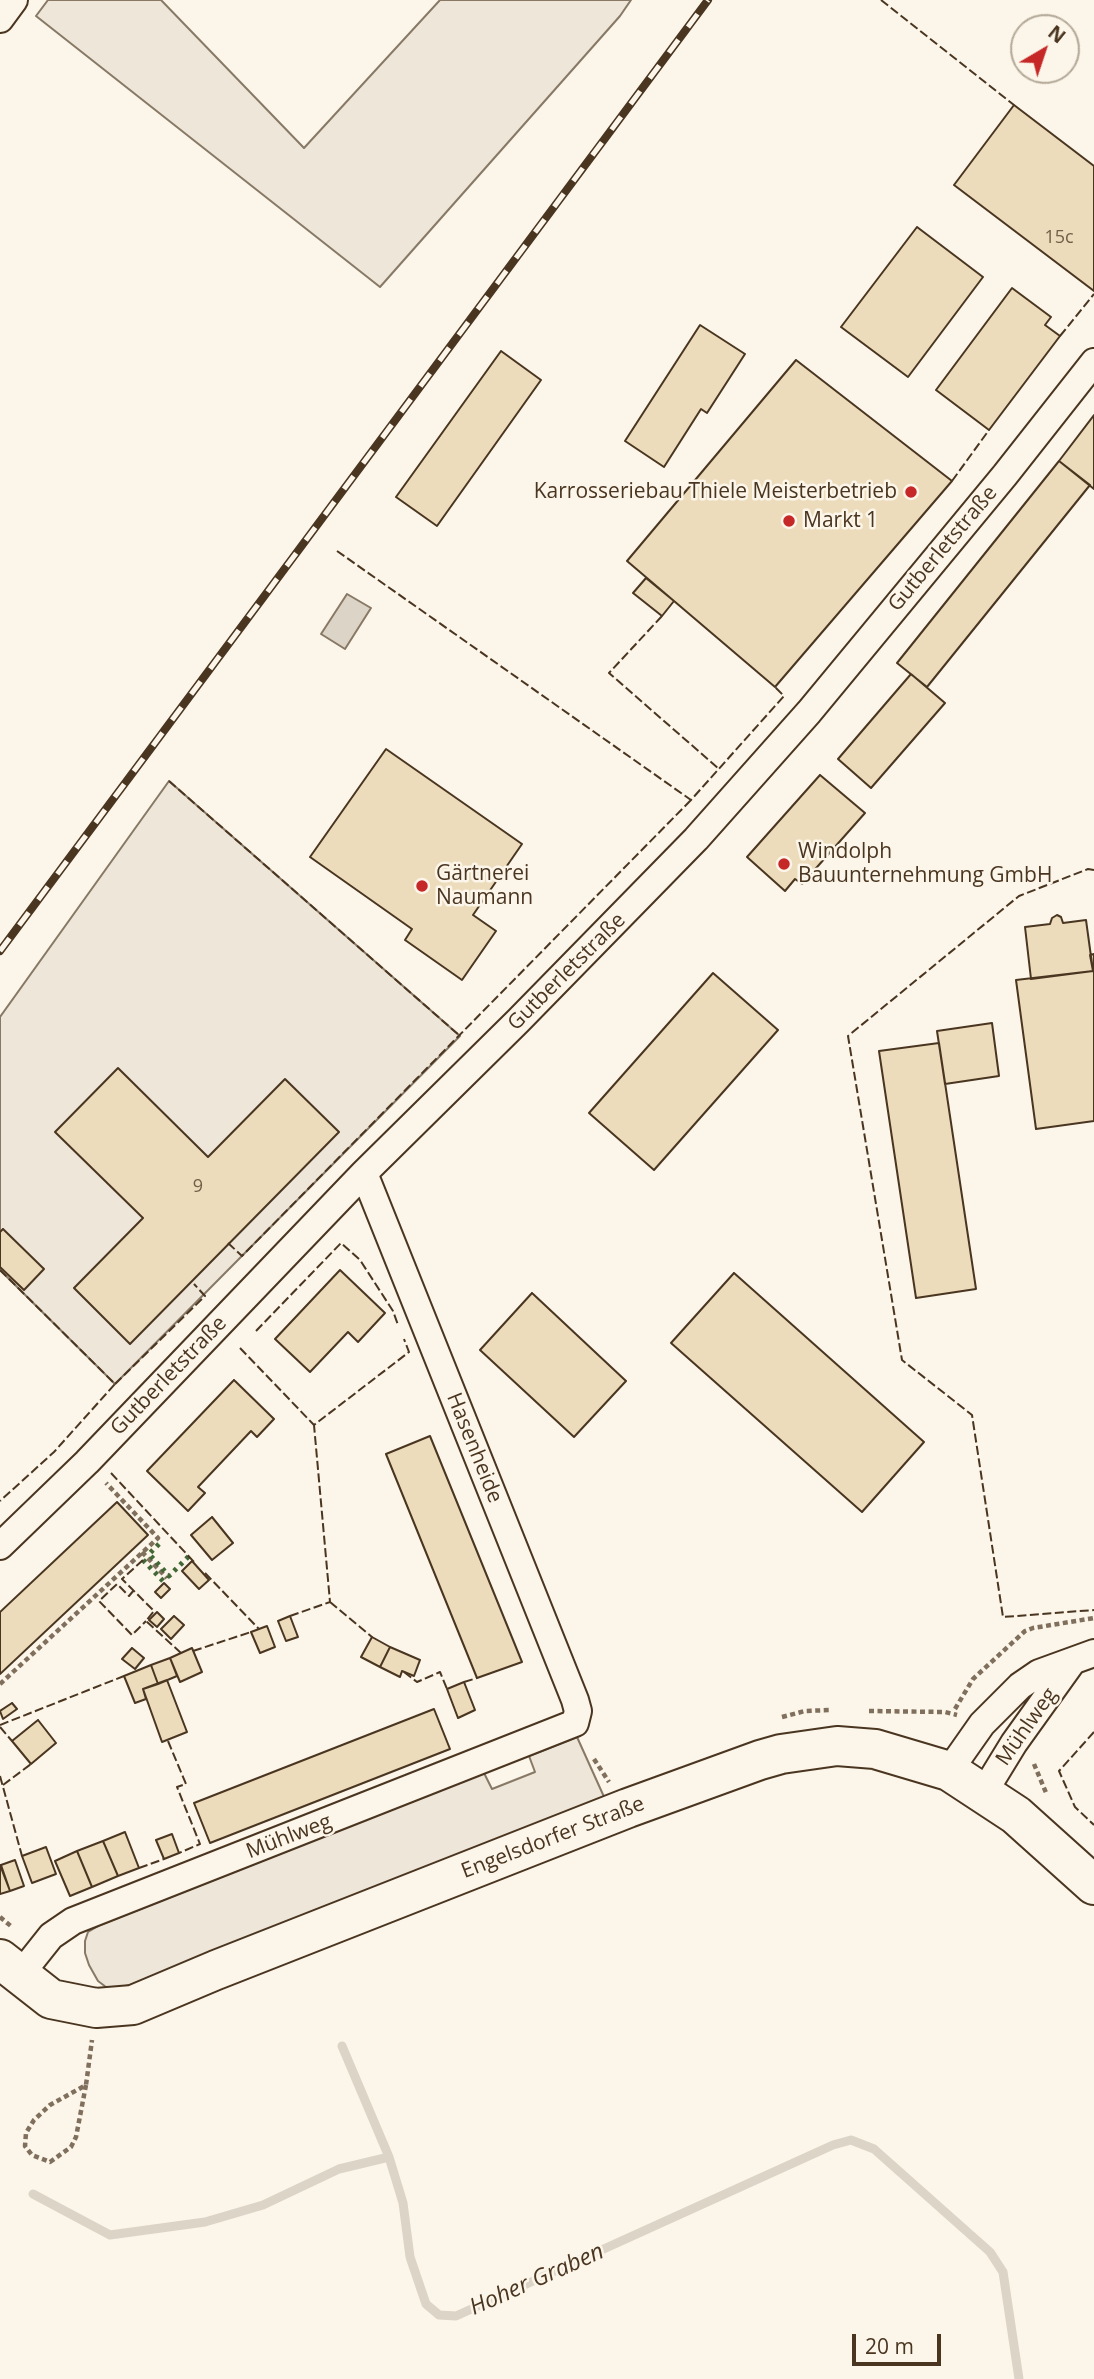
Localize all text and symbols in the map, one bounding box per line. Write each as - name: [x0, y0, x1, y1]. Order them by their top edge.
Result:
- north arrow: [1010, 14, 1080, 84]
- text: N: [1043, 19, 1071, 49]
- house number: 15c: [1044, 227, 1074, 249]
- place label: Karrosseriebau Thiele Meisterbetrieb: [534, 479, 897, 505]
- street label: Gutberletstraße: [883, 481, 1003, 617]
- marker: Karrosseriebau Thiele Meisterbetrieb: [903, 484, 919, 500]
- place label: Markt 1: [803, 508, 878, 534]
- marker: Markt 1: [781, 513, 797, 529]
- place label: Windolph Bauunternehmung GmbH: [798, 839, 1052, 889]
- marker: Windolph Bauunternehmung GmbH: [776, 856, 792, 872]
- place label: Gärtnerei Naumann: [436, 861, 533, 911]
- marker: Gärtnerei Naumann: [414, 878, 430, 894]
- street label: Gutberletstraße: [503, 908, 631, 1036]
- house number: 9: [193, 1176, 203, 1198]
- street label: Gutberletstraße: [106, 1311, 232, 1441]
- street label: Hasenheide: [441, 1389, 507, 1507]
- street label: Mühlweg: [991, 1683, 1063, 1771]
- street label: Engelsdorfer Straße: [458, 1791, 648, 1885]
- street label: Mühlweg: [243, 1809, 335, 1865]
- water label: Hoher Graben: [466, 2238, 608, 2322]
- scale bar: [856, 2320, 945, 2364]
- text: 20 m: [865, 2332, 914, 2360]

